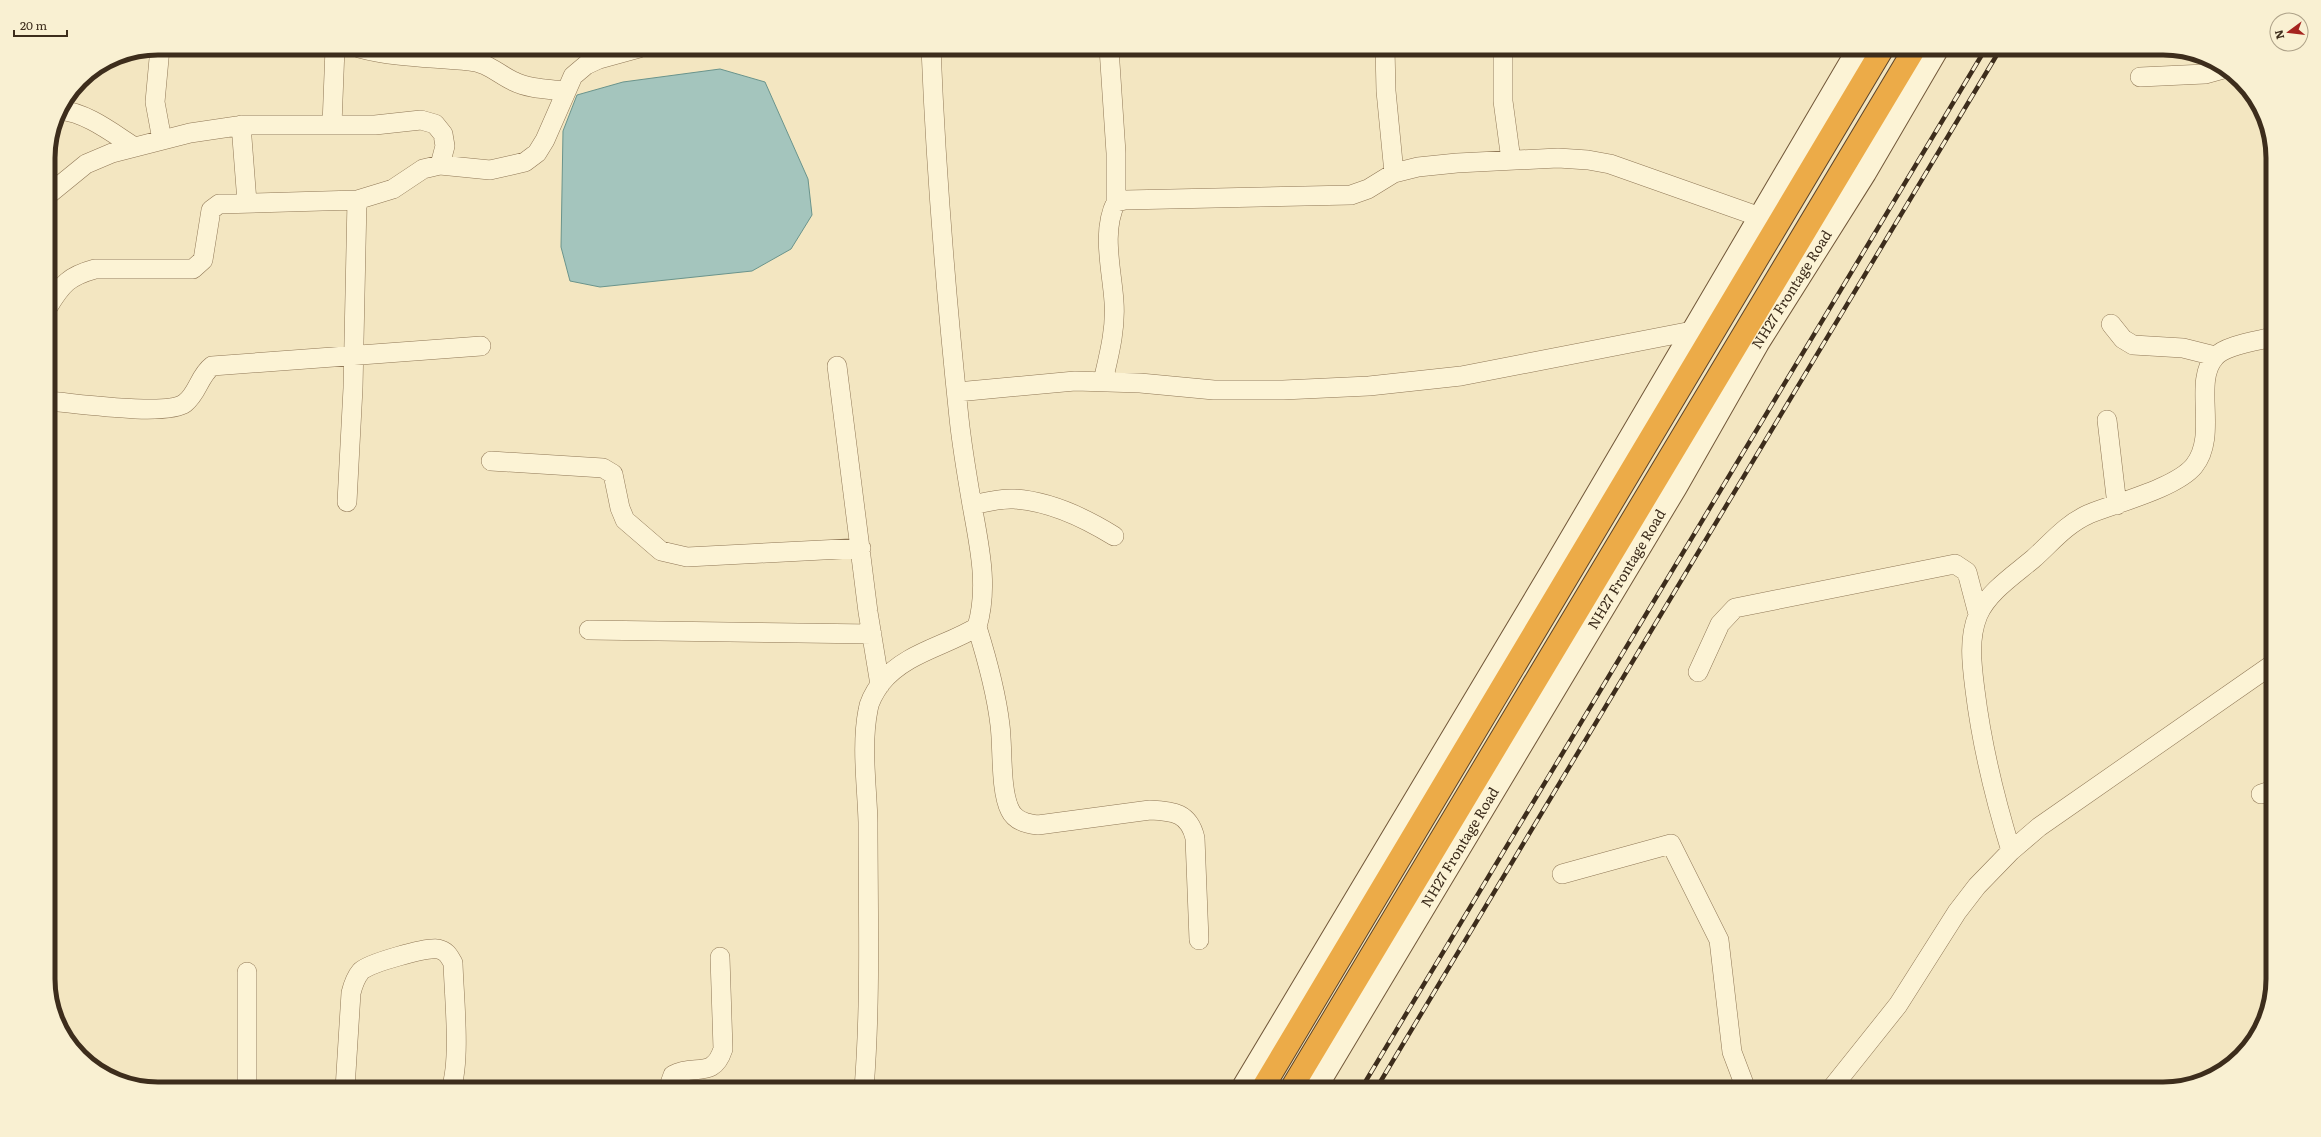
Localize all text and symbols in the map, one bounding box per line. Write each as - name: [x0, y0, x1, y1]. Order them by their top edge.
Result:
- scale bar: [14, 12, 67, 38]
- north arrow: [2269, 12, 2309, 52]
- text: 20 m: [20, 16, 47, 34]
- text: N: [2269, 28, 2287, 41]
- street label: NH27 Frontage Road: [1746, 225, 1836, 352]
- street label: NH27 Frontage Road: [1582, 505, 1670, 633]
- street label: NH27 Frontage Road: [1415, 782, 1503, 910]

